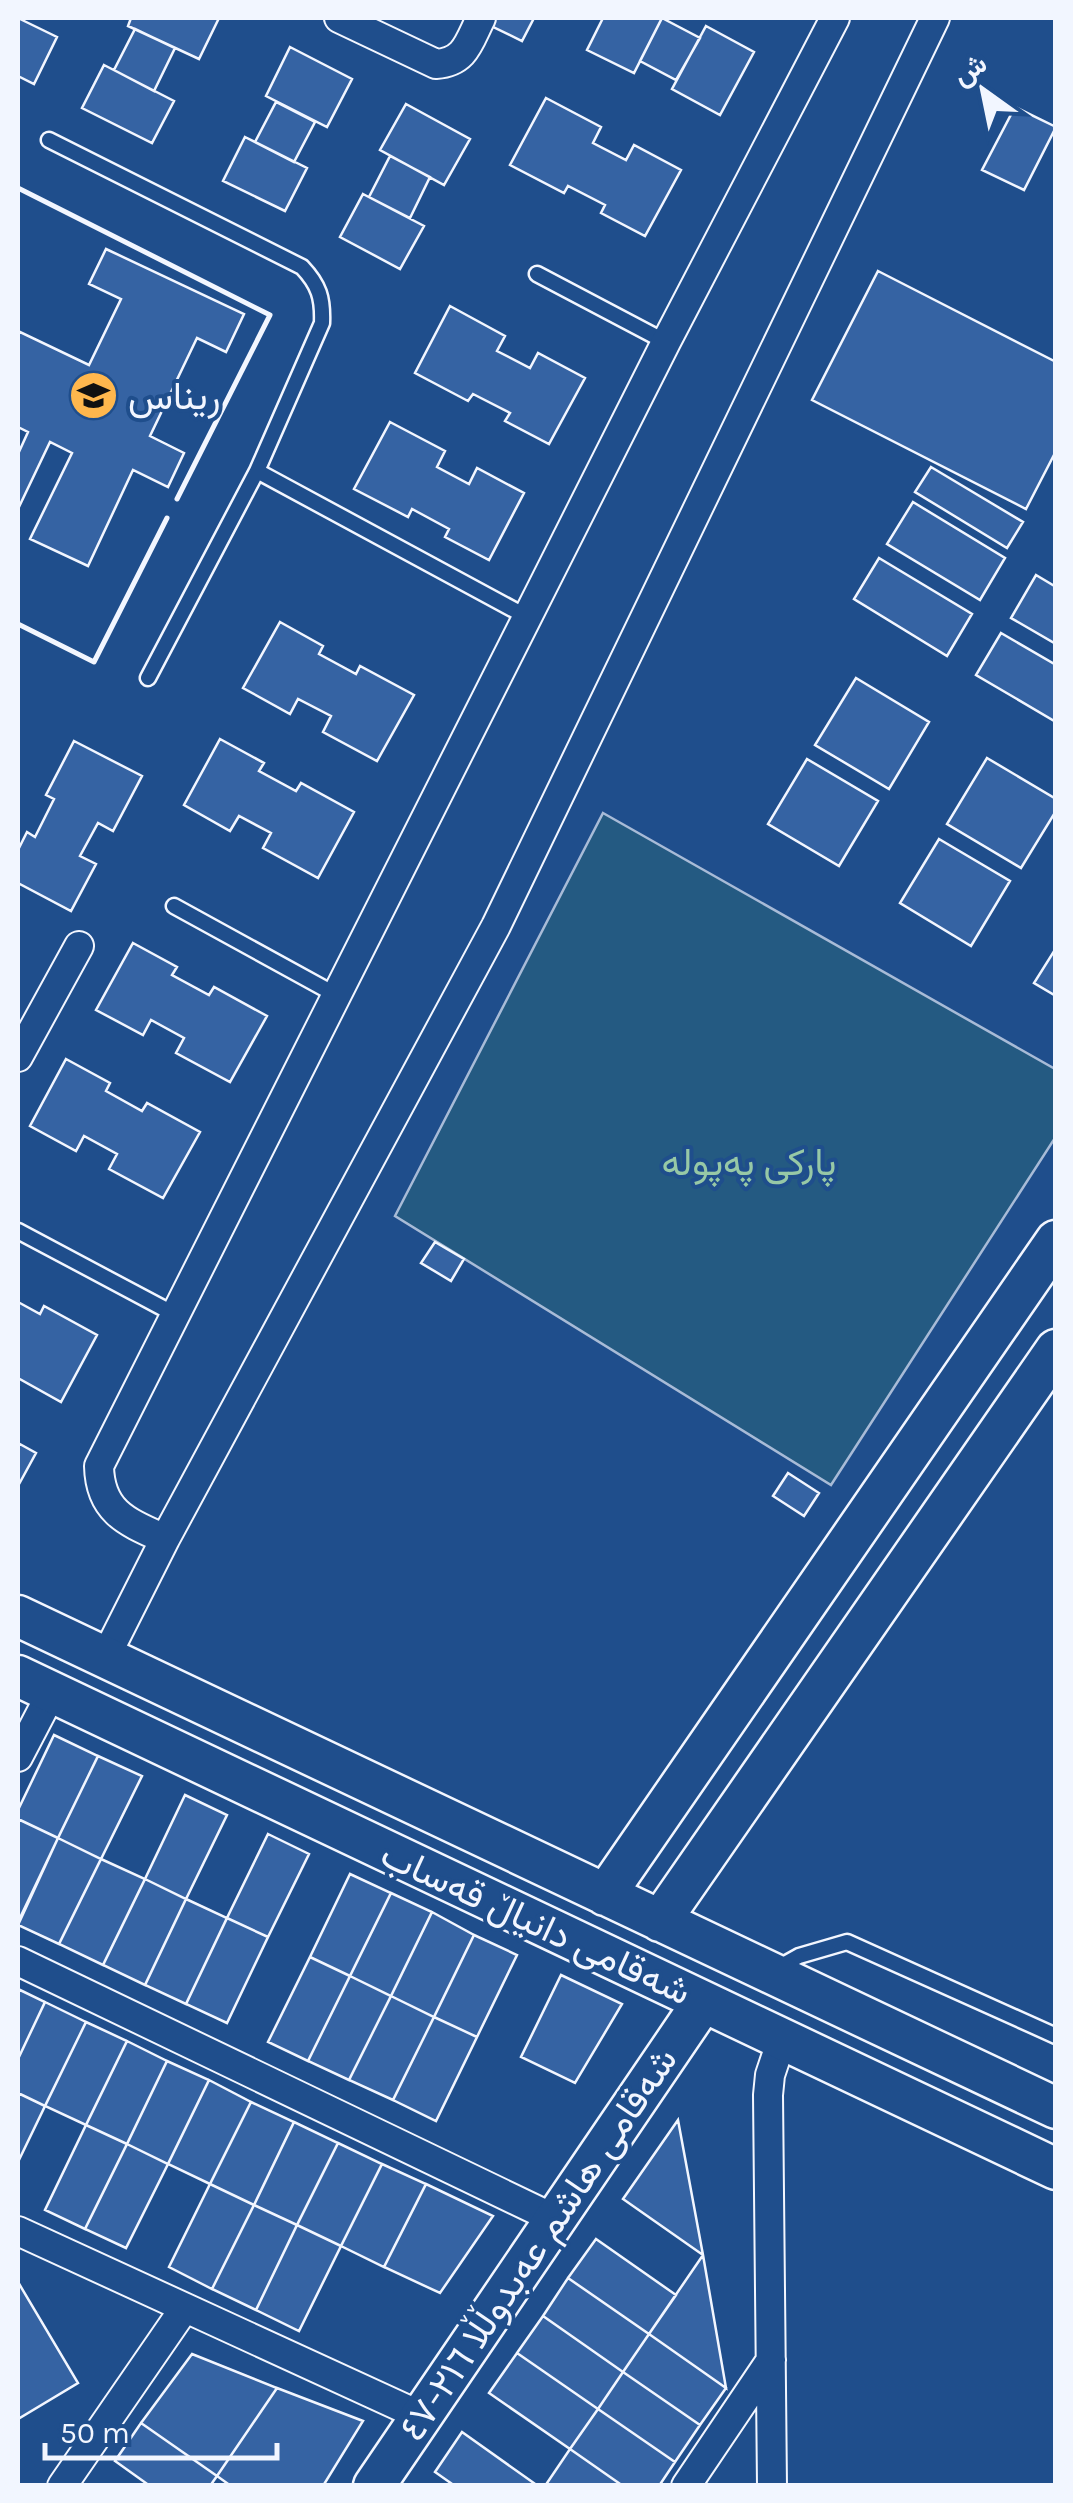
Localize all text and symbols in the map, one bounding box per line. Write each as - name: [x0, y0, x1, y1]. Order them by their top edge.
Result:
- north arrow: [933, 40, 1033, 140]
- text: ش: [947, 46, 993, 92]
- school or university icon: ريناس: [67, 370, 119, 422]
- place label: ريناس: [128, 374, 221, 419]
- park label: پارکی پەپولە: [662, 1140, 836, 1188]
- street label: شەقامی دانیاڵ قەساب: [374, 1831, 698, 2015]
- street label: شەقامی هاشم عەبدوڵڵا ٢١٦-٤٧: [389, 2039, 688, 2450]
- scale bar: [45, 2398, 278, 2460]
- text: 50 m: [60, 2415, 130, 2451]

